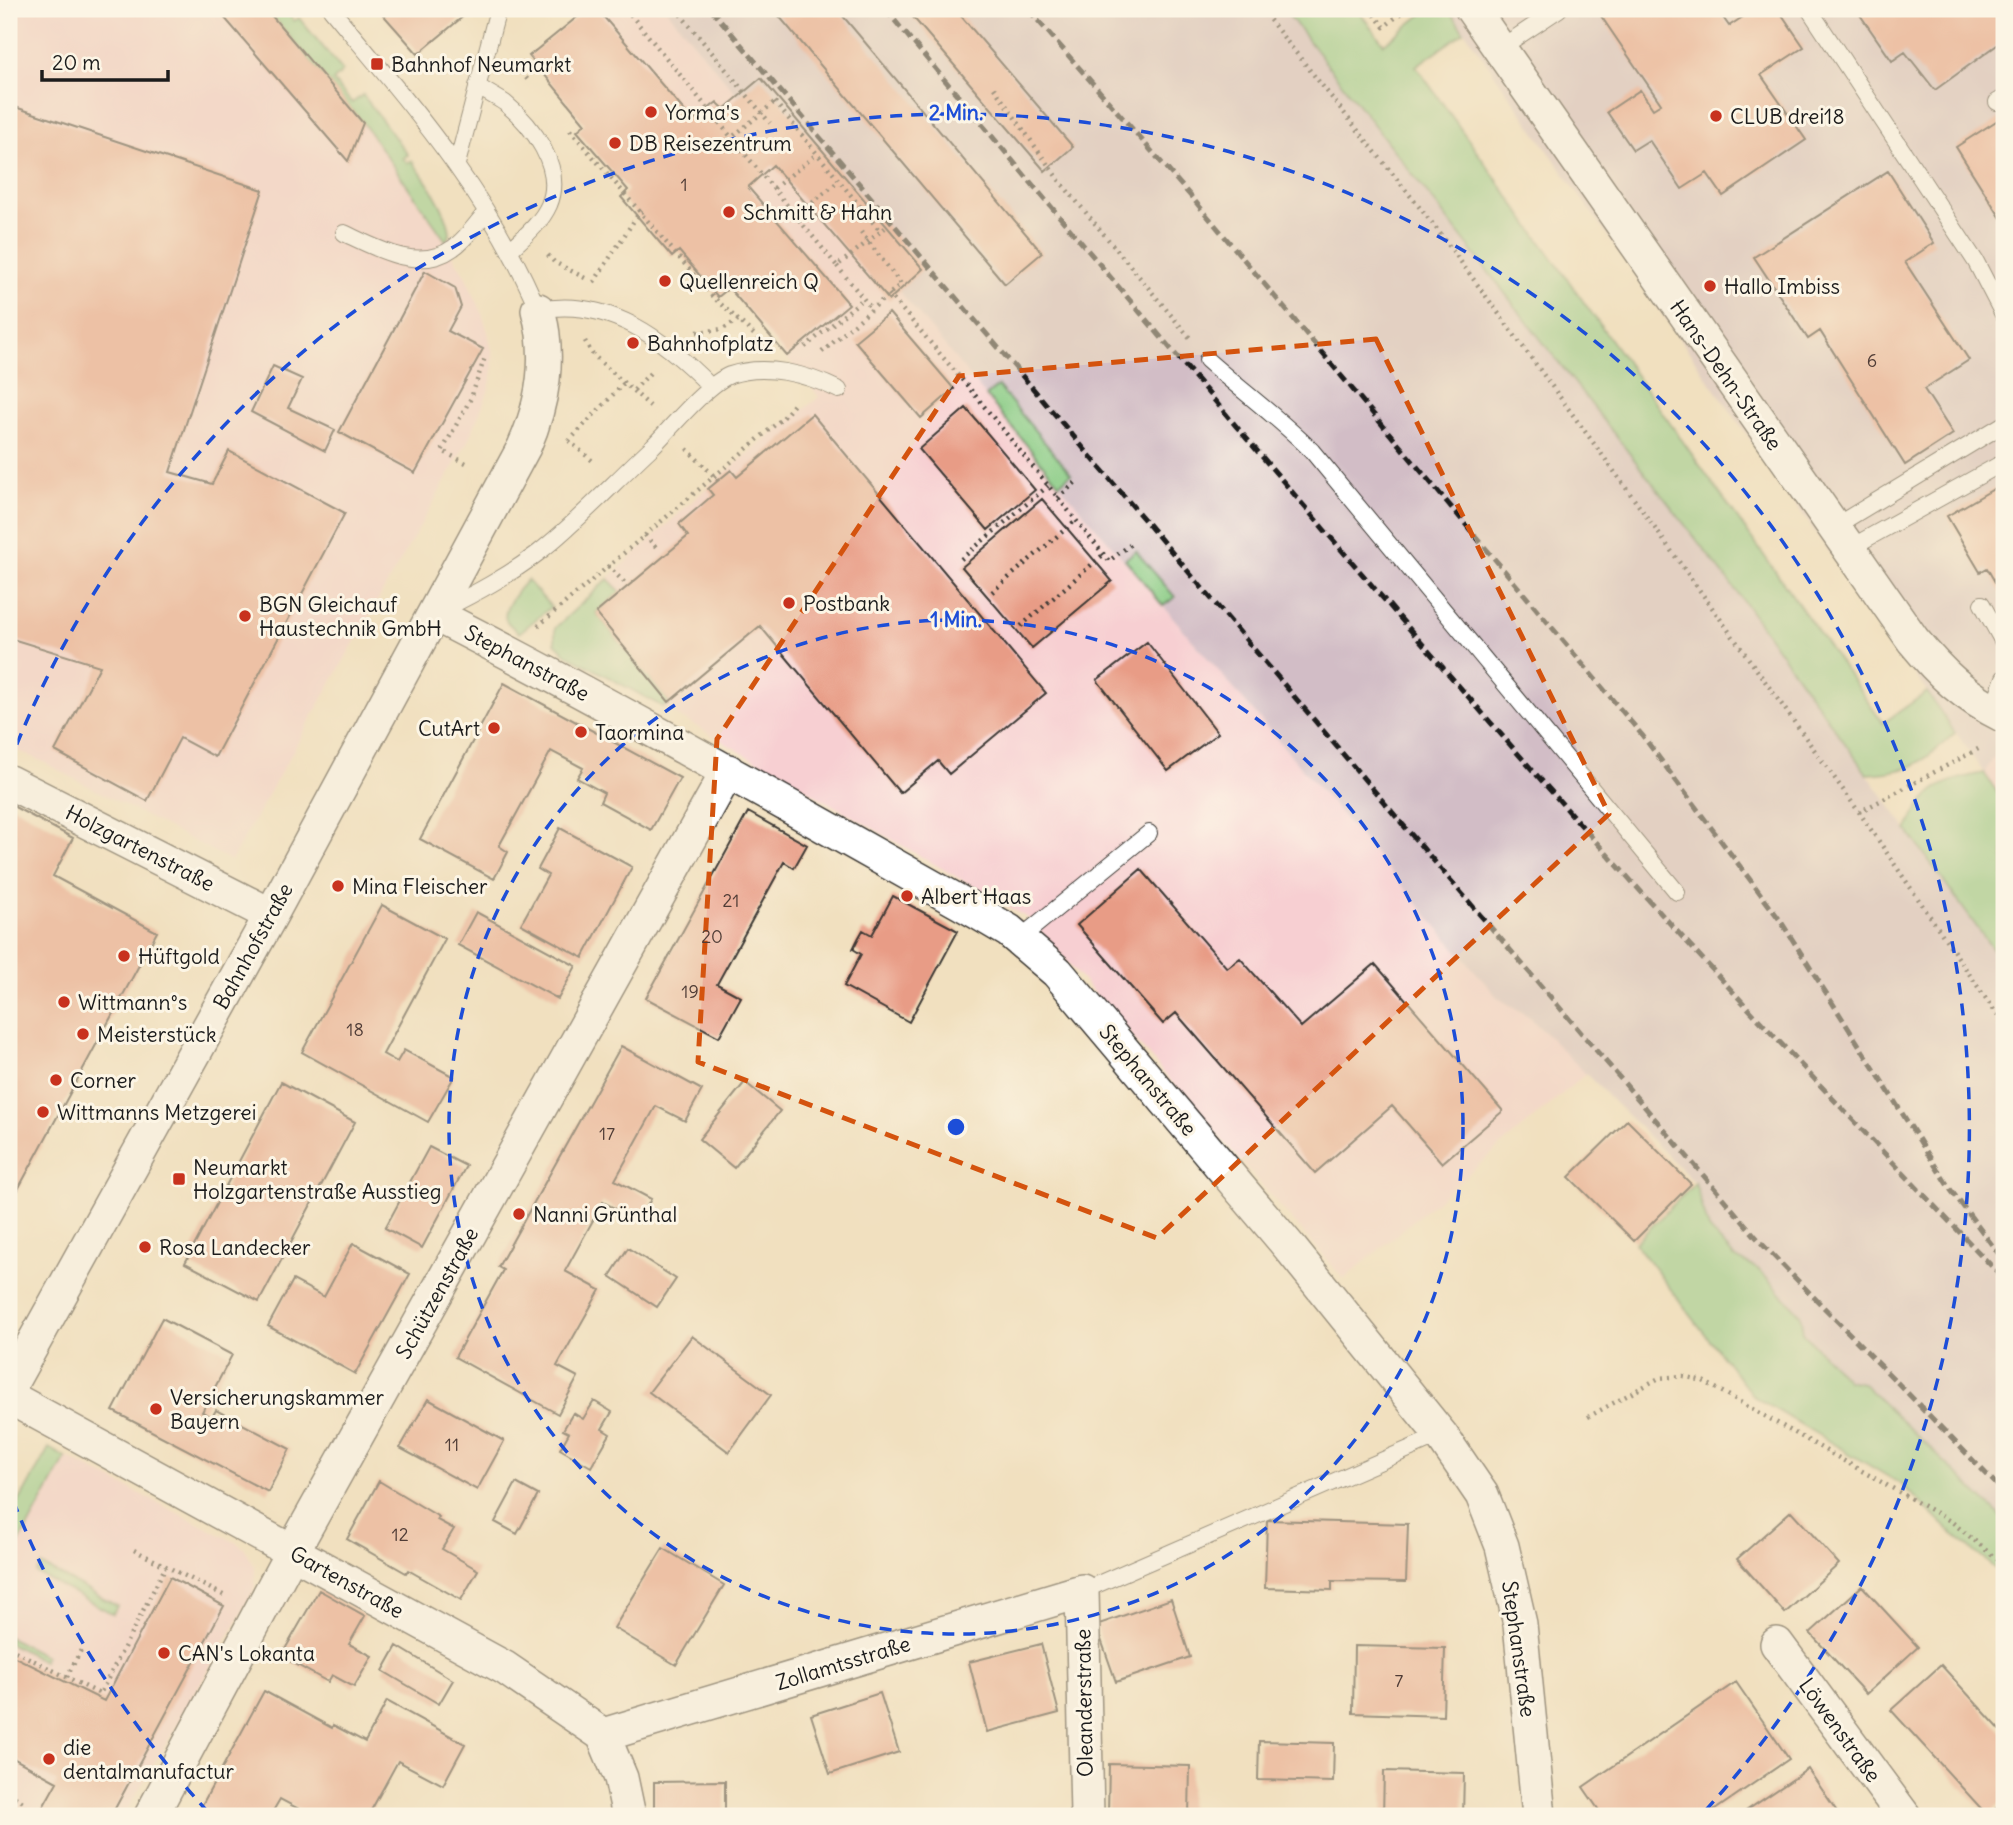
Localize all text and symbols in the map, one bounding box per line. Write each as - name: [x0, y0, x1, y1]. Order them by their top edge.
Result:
- scale bar: [42, 38, 168, 82]
- text: 20 m: [52, 49, 101, 76]
- place label: Bahnhof Neumarkt: [391, 51, 571, 78]
- marker: Bahnhof Neumarkt: [369, 56, 385, 72]
- place label: Yorma's: [665, 99, 740, 126]
- text: 2 Min.: [929, 99, 983, 126]
- place label: CLUB drei18: [1730, 103, 1845, 130]
- marker: Yorma's: [643, 104, 659, 120]
- marker: CLUB drei18: [1708, 108, 1724, 124]
- place label: DB Reisezentrum: [629, 130, 792, 157]
- marker: DB Reisezentrum: [607, 135, 623, 151]
- house number: 1: [680, 173, 688, 196]
- place label: Schmitt & Hahn: [743, 199, 892, 226]
- marker: Schmitt & Hahn: [721, 204, 737, 220]
- place label: Quellenreich Q: [679, 268, 819, 295]
- marker: Quellenreich Q: [657, 273, 673, 289]
- place label: Hallo Imbiss: [1724, 273, 1840, 300]
- marker: Hallo Imbiss: [1702, 278, 1718, 294]
- street label: Hans-Dehn-Straße: [1664, 294, 1788, 456]
- place label: Bahnhofplatz: [647, 330, 773, 357]
- marker: Bahnhofplatz: [625, 335, 641, 351]
- house number: 6: [1867, 349, 1877, 372]
- place label: Postbank: [803, 590, 890, 617]
- place label: BGN Gleichauf Haustechnik GmbH: [259, 591, 442, 642]
- marker: Postbank: [781, 595, 797, 611]
- text: 1 Min.: [930, 606, 982, 633]
- marker: BGN Gleichauf Haustechnik GmbH: [237, 608, 253, 624]
- street label: Stephanstraße: [460, 619, 594, 707]
- place label: CutArt: [418, 715, 480, 742]
- place label: Taormina: [595, 719, 684, 746]
- marker: CutArt: [486, 720, 502, 736]
- marker: Taormina: [573, 724, 589, 740]
- street label: Holzgartenstraße: [61, 799, 219, 897]
- place label: Mina Fleischer: [352, 873, 488, 900]
- street label: Bahnhofstraße: [207, 878, 299, 1014]
- marker: Mina Fleischer: [330, 878, 346, 894]
- place label: Albert Haas: [921, 883, 1031, 910]
- marker: Albert Haas: [899, 888, 915, 904]
- house number: 21: [722, 889, 740, 912]
- house number: 20: [701, 925, 723, 948]
- place label: Hüftgold: [138, 943, 220, 970]
- marker: Hüftgold: [116, 948, 132, 964]
- house number: 19: [681, 980, 699, 1003]
- place label: Wittmann°s: [78, 989, 187, 1016]
- marker: Wittmann°s: [56, 994, 72, 1010]
- house number: 18: [346, 1018, 364, 1041]
- street label: Stephanstraße: [1093, 1019, 1203, 1141]
- place label: Meisterstück: [97, 1021, 216, 1048]
- marker: Meisterstück: [75, 1026, 91, 1042]
- place label: Corner: [70, 1067, 136, 1094]
- marker: Corner: [48, 1072, 64, 1088]
- place label: Wittmanns Metzgerei: [57, 1099, 256, 1126]
- marker: Wittmanns Metzgerei: [35, 1104, 51, 1120]
- centre of rings: [944, 1115, 968, 1139]
- house number: 17: [599, 1122, 615, 1145]
- place label: Neumarkt Holzgartenstraße Ausstieg: [193, 1154, 441, 1205]
- marker: Neumarkt Holzgartenstraße Ausstieg: [171, 1171, 187, 1187]
- place label: Nanni Grünthal: [533, 1201, 677, 1228]
- marker: Nanni Grünthal: [511, 1206, 527, 1222]
- street label: Schützenstraße: [390, 1222, 484, 1364]
- place label: Rosa Landecker: [159, 1234, 311, 1261]
- marker: Rosa Landecker: [137, 1239, 153, 1255]
- place label: Versicherungskammer Bayern: [170, 1384, 385, 1435]
- marker: Versicherungskammer Bayern: [148, 1401, 164, 1417]
- house number: 11: [445, 1433, 459, 1456]
- house number: 12: [391, 1523, 409, 1546]
- street label: Gartenstraße: [285, 1540, 409, 1624]
- street label: Stephanstraße: [1496, 1579, 1542, 1719]
- street label: Oleanderstraße: [1069, 1629, 1099, 1777]
- street label: Zollamtsstraße: [772, 1630, 914, 1696]
- place label: CAN's Lokanta: [178, 1640, 315, 1667]
- marker: CAN's Lokanta: [156, 1645, 172, 1661]
- house number: 7: [1395, 1669, 1404, 1692]
- street label: Löwenstraße: [1793, 1672, 1887, 1788]
- place label: die dentalmanufactur: [63, 1734, 235, 1785]
- marker: die dentalmanufactur: [41, 1751, 57, 1767]

